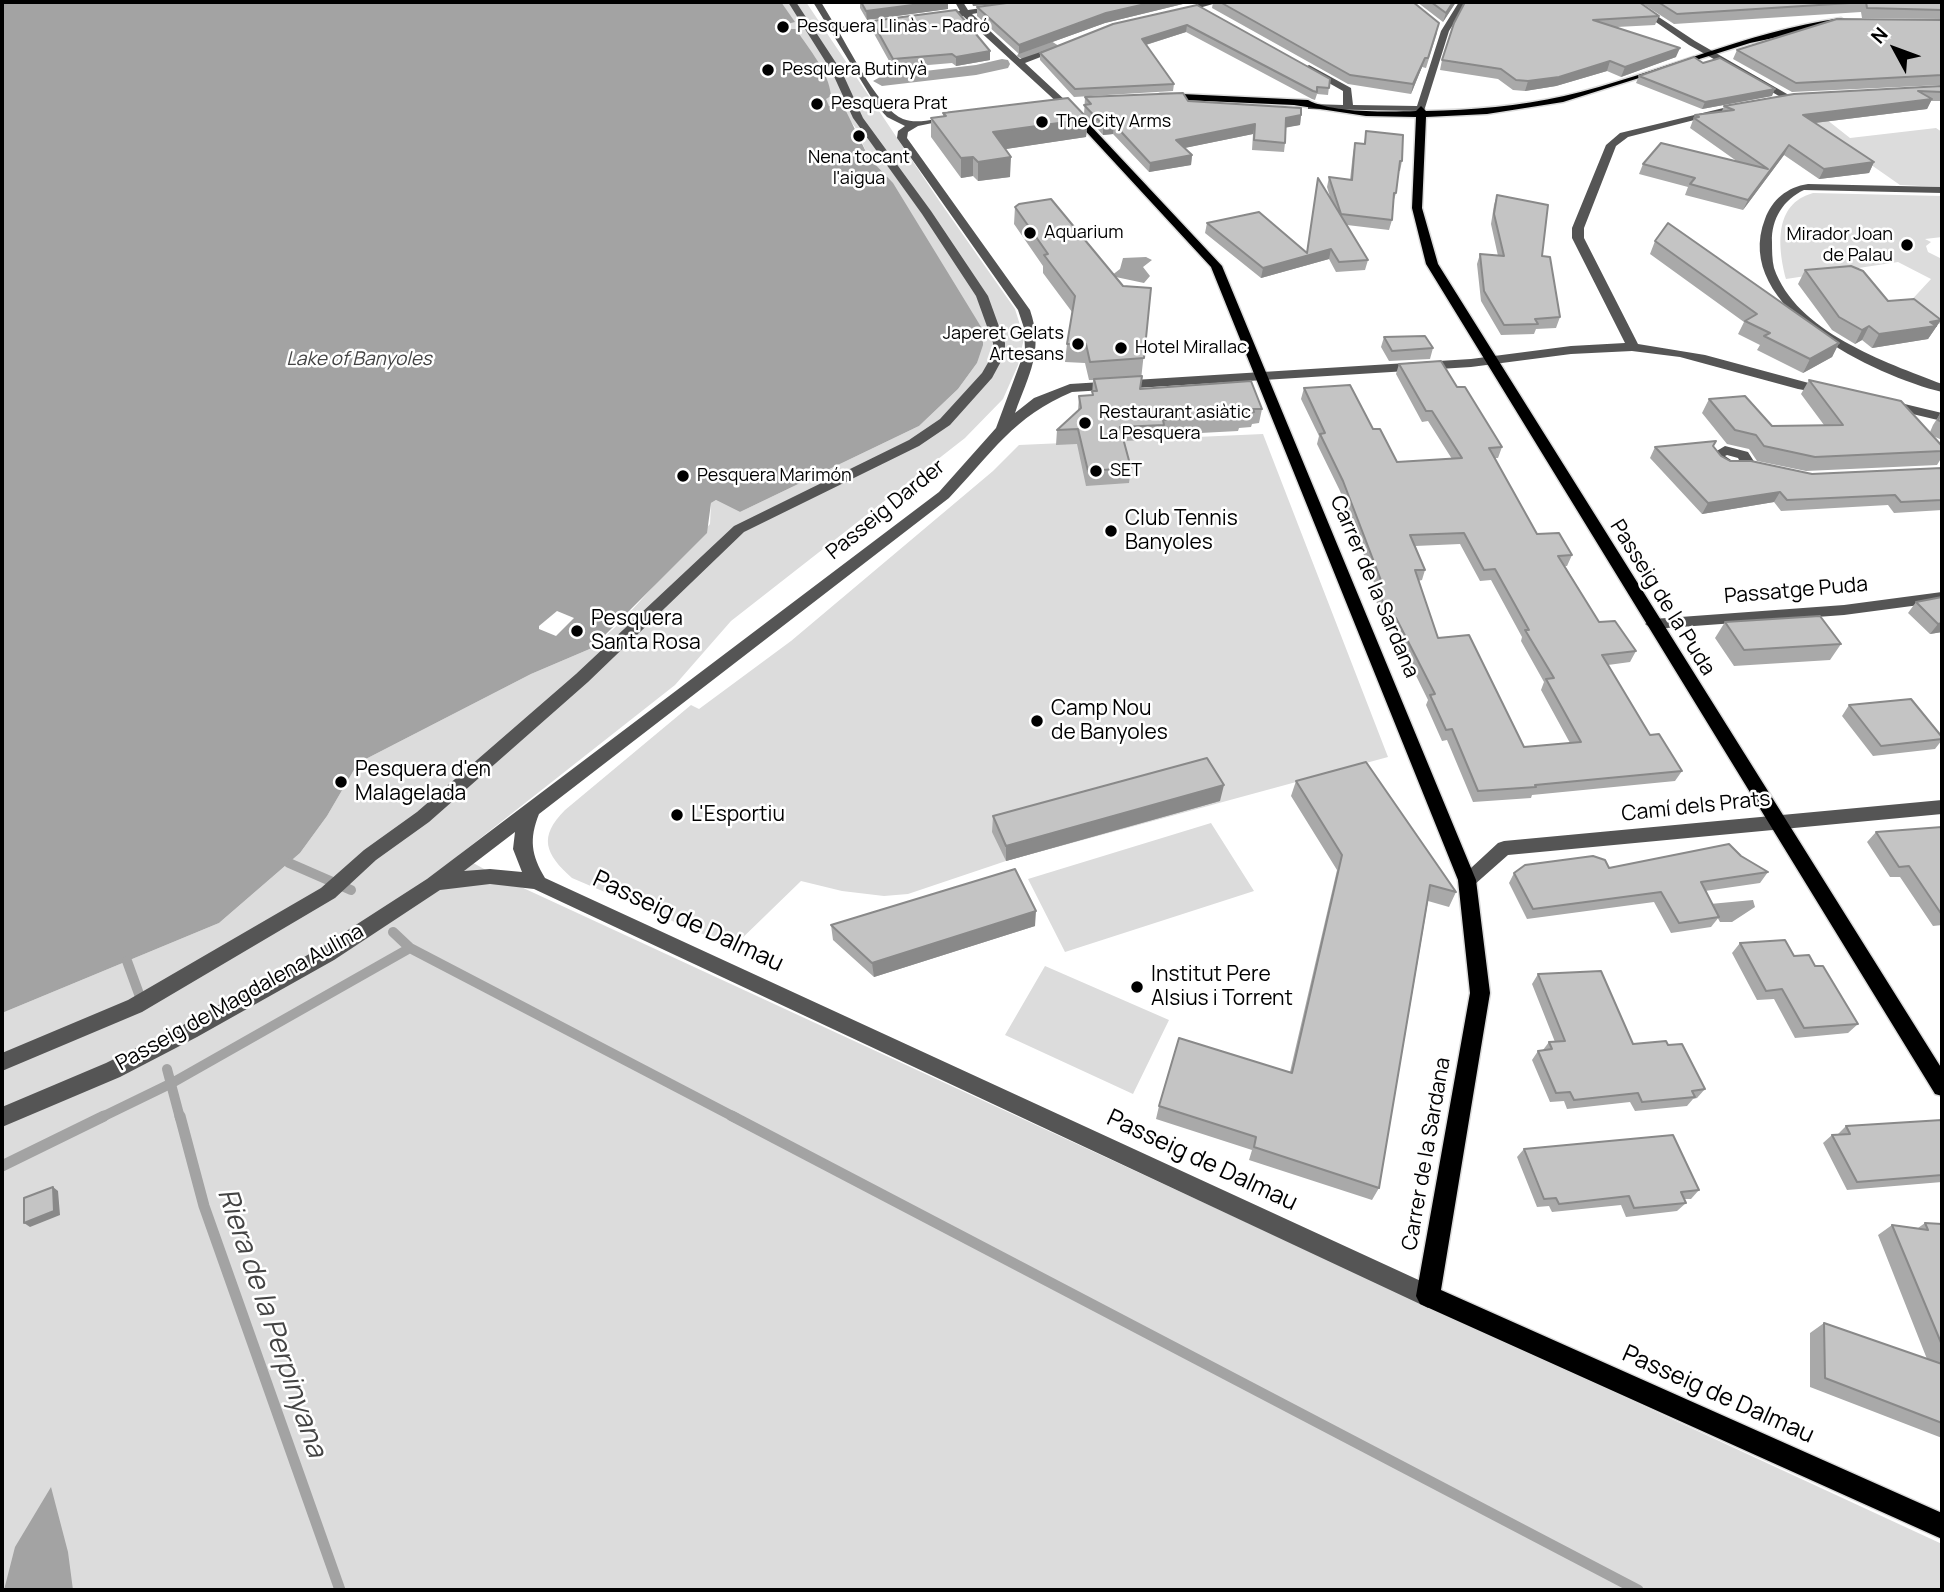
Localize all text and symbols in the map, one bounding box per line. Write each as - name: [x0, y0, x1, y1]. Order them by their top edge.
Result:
- north arrow: [1860, 14, 1930, 84]
- place label: Pesquera Llinàs - Padró: [797, 16, 990, 38]
- marker: Pesquera Llinàs - Padró: [775, 19, 791, 35]
- text: N: [1865, 22, 1893, 49]
- place label: Pesquera Butinyà: [782, 59, 927, 81]
- marker: Pesquera Butinyà: [760, 62, 776, 78]
- place label: Pesquera Prat: [831, 93, 948, 115]
- marker: Pesquera Prat: [809, 96, 825, 112]
- place label: The City Arms: [1056, 111, 1171, 133]
- marker: The City Arms: [1034, 114, 1050, 130]
- marker: Nena tocant l'aigua: [851, 128, 867, 144]
- place label: Nena tocant l'aigua: [808, 147, 910, 190]
- place label: Aquarium: [1044, 222, 1123, 244]
- place label: Mirador Joan de Palau: [1786, 224, 1893, 266]
- marker: Aquarium: [1022, 225, 1038, 241]
- marker: Mirador Joan de Palau: [1899, 237, 1915, 253]
- place label: Japeret Gelats Artesans: [943, 323, 1064, 366]
- marker: Japeret Gelats Artesans: [1070, 336, 1086, 352]
- place label: Hotel Mirallac: [1135, 337, 1247, 359]
- marker: Hotel Mirallac: [1113, 340, 1129, 356]
- water label: Lake of Banyoles: [286, 349, 432, 371]
- place label: Restaurant asiàtic La Pesquera: [1099, 402, 1251, 444]
- marker: Restaurant asiàtic La Pesquera: [1077, 415, 1093, 431]
- street label: Passeig Darder: [822, 455, 950, 565]
- place label: SET: [1110, 460, 1142, 482]
- marker: SET: [1088, 463, 1104, 479]
- place label: Pesquera Marimón: [697, 465, 852, 487]
- marker: Pesquera Marimón: [675, 468, 691, 484]
- street label: Carrer de la Sardana: [1324, 492, 1424, 682]
- place label: Club Tennis Banyoles: [1125, 506, 1238, 556]
- street label: Passeig de la Puda: [1604, 516, 1720, 680]
- marker: Club Tennis Banyoles: [1103, 523, 1119, 539]
- street label: Passatge Puda: [1723, 572, 1869, 610]
- place label: Pesquera Santa Rosa: [591, 606, 701, 656]
- marker: Pesquera Santa Rosa: [569, 623, 585, 639]
- place label: Camp Nou de Banyoles: [1051, 696, 1168, 746]
- marker: Camp Nou de Banyoles: [1029, 713, 1045, 729]
- place label: Pesquera d'en Malagelada: [355, 757, 491, 807]
- marker: Pesquera d'en Malagelada: [333, 774, 349, 790]
- street label: Camí dels Prats: [1620, 787, 1772, 827]
- place label: L'Esportiu: [691, 802, 785, 828]
- marker: L'Esportiu: [669, 807, 685, 823]
- street label: Passeig de Dalmau: [588, 865, 788, 979]
- street label: Passeig de Magdalena Aulina: [112, 919, 368, 1077]
- place label: Institut Pere Alsius i Torrent: [1151, 962, 1293, 1012]
- marker: Institut Pere Alsius i Torrent: [1129, 979, 1145, 995]
- street label: Carrer de la Sardana: [1398, 1056, 1456, 1252]
- street label: Passeig de Dalmau: [1102, 1104, 1302, 1218]
- water label: Riera de la Perpinyana: [209, 1184, 333, 1462]
- street label: Passeig de Dalmau: [1618, 1340, 1818, 1450]

